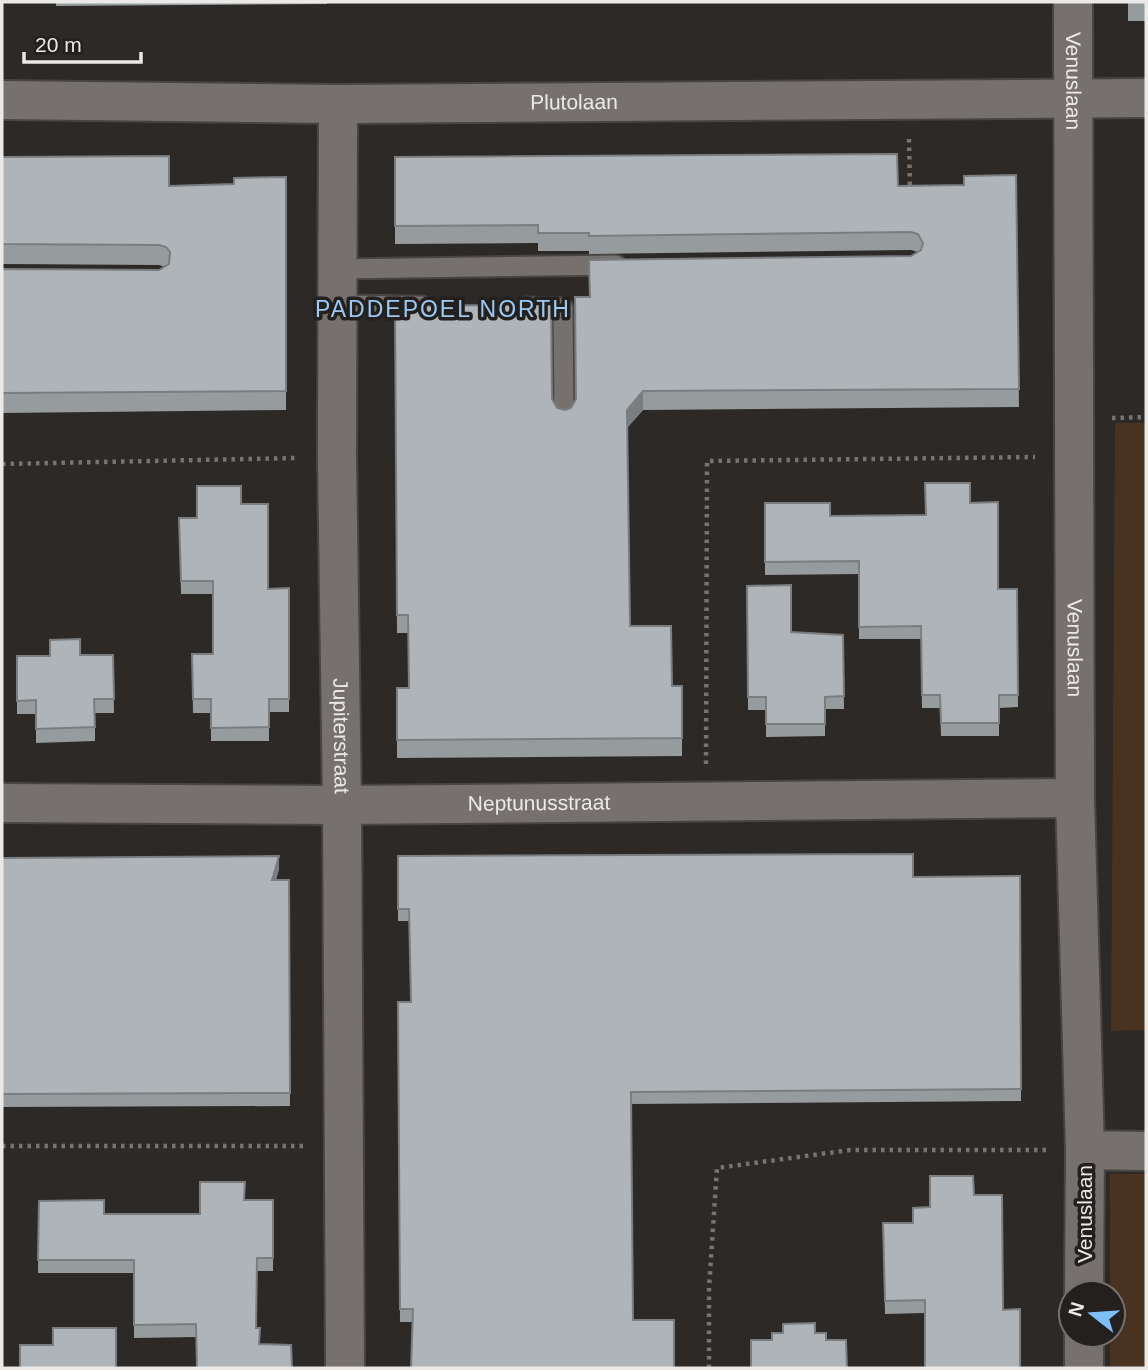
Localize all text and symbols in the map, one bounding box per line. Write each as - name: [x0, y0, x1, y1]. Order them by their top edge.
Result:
- scale bar: [24, 21, 142, 65]
- street label: Venuslaan: [1062, 32, 1085, 130]
- text: 20 m: [35, 33, 82, 56]
- street label: Plutolaan: [530, 90, 618, 114]
- district label: PADDEPOEL NORTH: [315, 296, 571, 322]
- street label: Venuslaan: [1063, 599, 1087, 697]
- street label: Jupiterstraat: [329, 678, 354, 794]
- street label: Neptunusstraat: [468, 790, 611, 815]
- street label: Venuslaan: [1073, 1165, 1096, 1263]
- north arrow: [1057, 1279, 1127, 1349]
- text: N: [1064, 1300, 1088, 1319]

